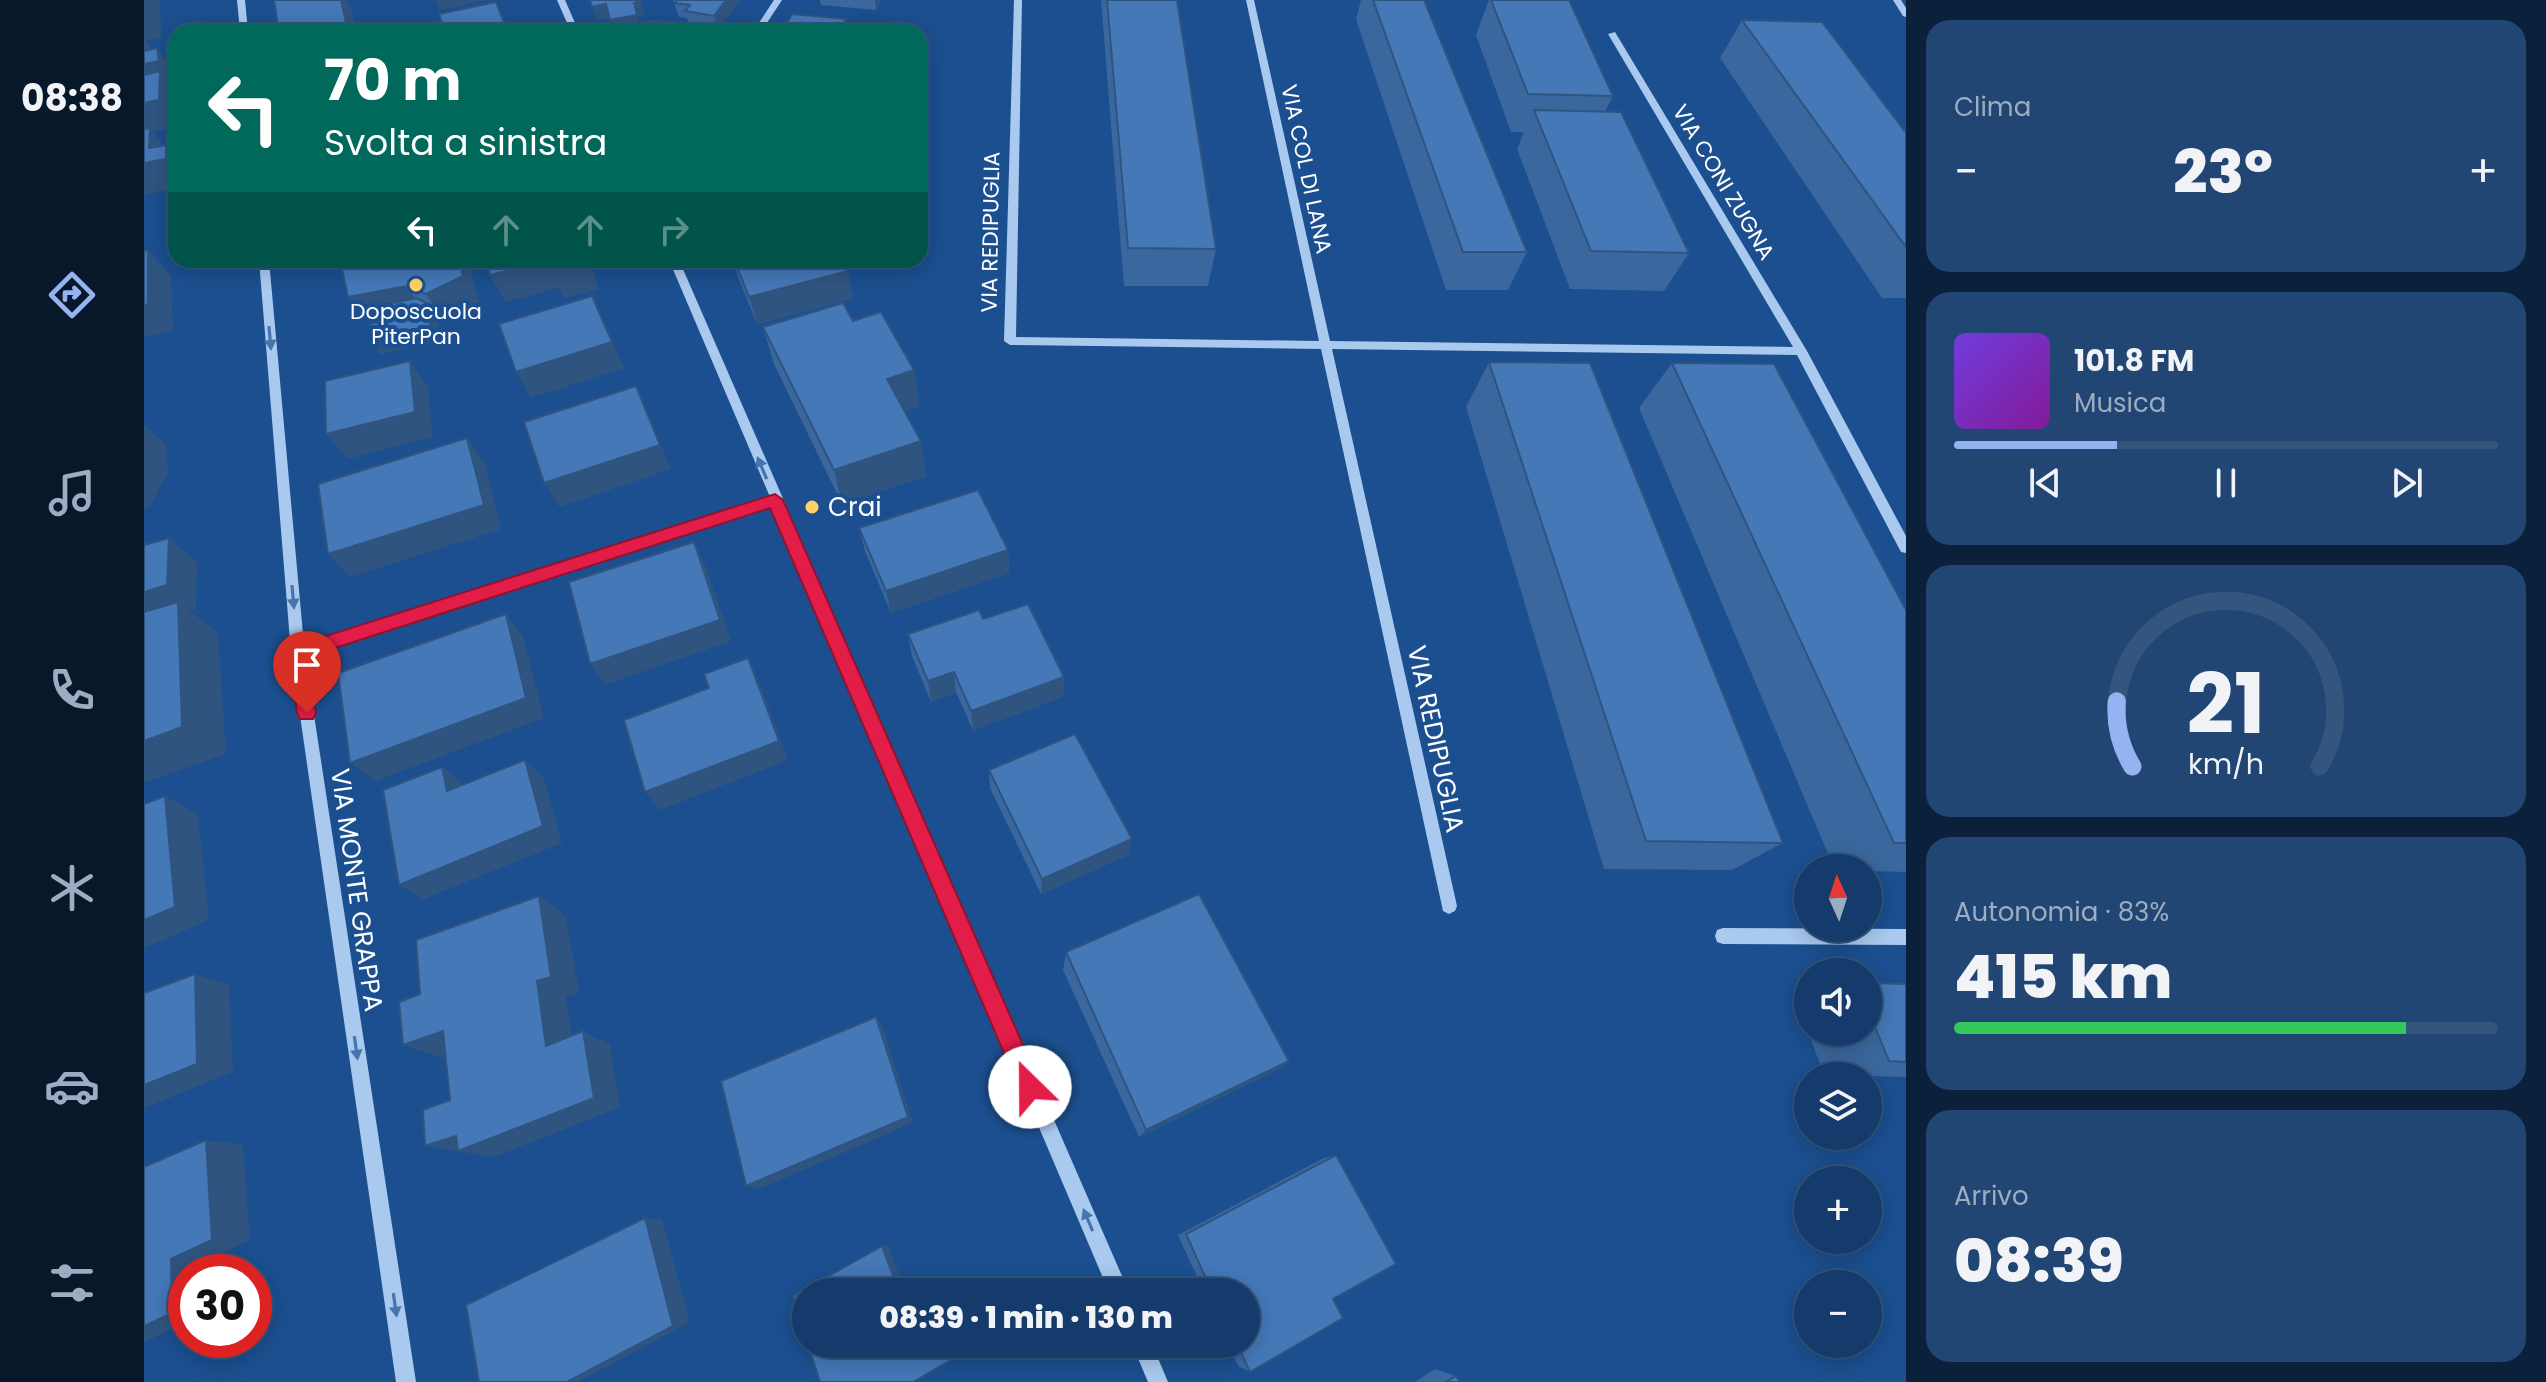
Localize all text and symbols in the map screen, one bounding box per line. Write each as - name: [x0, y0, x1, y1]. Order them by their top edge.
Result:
- text: 70 m: [324, 41, 462, 120]
- icon: left: [192, 56, 296, 160]
- text: 08:38: [21, 73, 123, 124]
- street label: VIA COL DI LANA: [1273, 82, 1340, 257]
- text: Clima: [1954, 89, 2031, 125]
- street label: VIA CONI ZUGNA: [1665, 99, 1782, 266]
- text: Svolta a sinistra: [324, 117, 607, 168]
- text: 23°: [2173, 130, 2273, 214]
- text: −: [1954, 141, 1978, 202]
- text: +: [2468, 141, 2498, 202]
- street label: VIA REDIPUGLIA: [974, 151, 1007, 313]
- icon: left: [400, 208, 444, 252]
- icon: ahead: [484, 208, 528, 252]
- icon: ahead: [568, 208, 612, 252]
- icon: right: [652, 208, 696, 252]
- icon: directions: [44, 267, 100, 323]
- marker: Doposcuola PiterPan: [407, 276, 425, 294]
- place label: Doposcuola PiterPan: [350, 296, 482, 352]
- one-way arrow: [264, 326, 277, 351]
- text: 101.8 FM: [2074, 339, 2194, 382]
- text: Musica: [2074, 385, 2166, 421]
- one-way arrow: [755, 456, 768, 480]
- icon: previous: [2023, 461, 2067, 505]
- icon: pause: [2204, 461, 2248, 505]
- icon: next: [2385, 461, 2429, 505]
- icon: music: [44, 465, 100, 521]
- place label: Crai: [828, 489, 882, 525]
- marker: Crai: [803, 498, 821, 516]
- one-way arrow: [287, 585, 300, 610]
- pin: [273, 631, 341, 713]
- street label: VIA REDIPUGLIA: [1399, 642, 1473, 836]
- icon: arrive: [285, 643, 329, 687]
- text: 21: [2187, 646, 2265, 762]
- icon: phone: [44, 662, 100, 718]
- text: km/h: [2188, 744, 2264, 784]
- street label: VIA MONTE GRAPPA: [322, 766, 392, 1014]
- north arrow: [1794, 854, 1882, 942]
- map controls: [1794, 854, 1882, 1358]
- icon: climate: [44, 860, 100, 916]
- text: Autonomia · 83%: [1954, 894, 2169, 930]
- text: 415 km: [1954, 935, 2172, 1019]
- button: sound: [1794, 958, 1882, 1046]
- one-way arrow: [350, 1036, 363, 1061]
- position arrow: [988, 1045, 1072, 1129]
- icon: car: [44, 1058, 100, 1114]
- button: layers: [1794, 1062, 1882, 1150]
- button: +: [1794, 1166, 1882, 1254]
- text: Arrivo: [1954, 1178, 2029, 1214]
- one-way arrow: [1081, 1209, 1095, 1232]
- text: 08:39: [1954, 1219, 2124, 1303]
- speed limit sign: 30: [168, 1254, 272, 1358]
- icon: filters: [44, 1255, 100, 1311]
- button: −: [1794, 1270, 1882, 1358]
- one-way arrow: [389, 1293, 401, 1318]
- text: 08:39 · 1 min · 130 m: [879, 1296, 1173, 1339]

